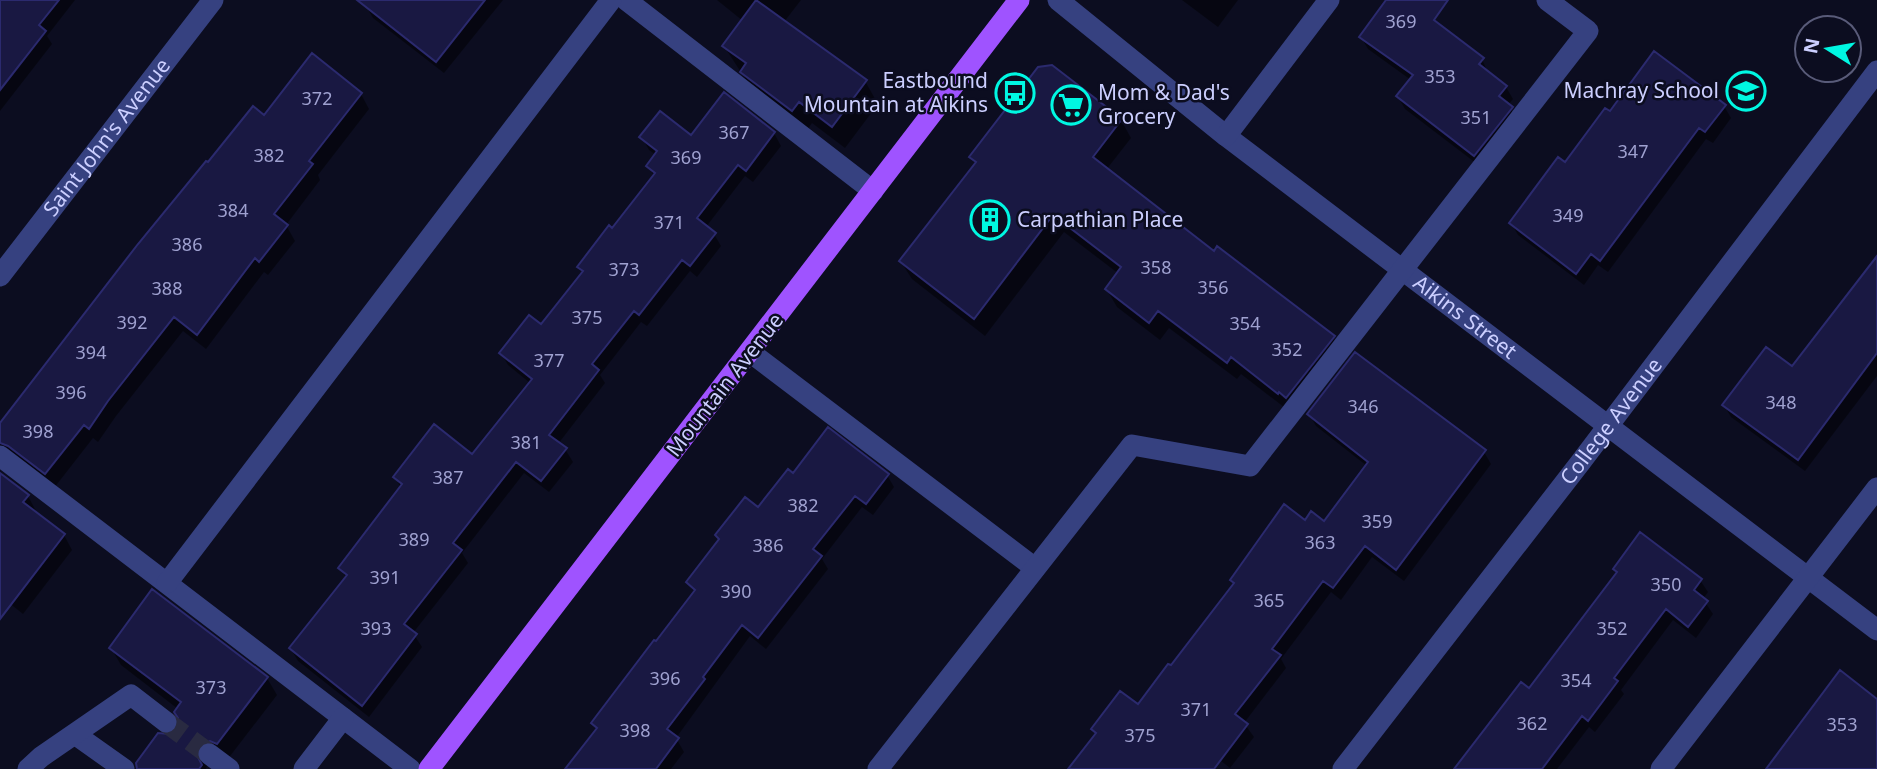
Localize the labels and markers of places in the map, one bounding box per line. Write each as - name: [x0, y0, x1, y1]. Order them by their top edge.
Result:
- place label: Eastbound Mountain at Aikins: [804, 66, 988, 118]
- school or university icon: Machray School: [1725, 70, 1767, 112]
- bus stop icon: Eastbound Mountain at Aikins: [994, 72, 1036, 114]
- place label: Machray School: [1563, 76, 1719, 104]
- place label: Mom & Dad's Grocery: [1098, 78, 1230, 130]
- supermarket icon: Mom & Dad's Grocery: [1050, 84, 1092, 126]
- building icon: Carpathian Place: [969, 199, 1011, 241]
- place label: Carpathian Place: [1017, 205, 1183, 233]

